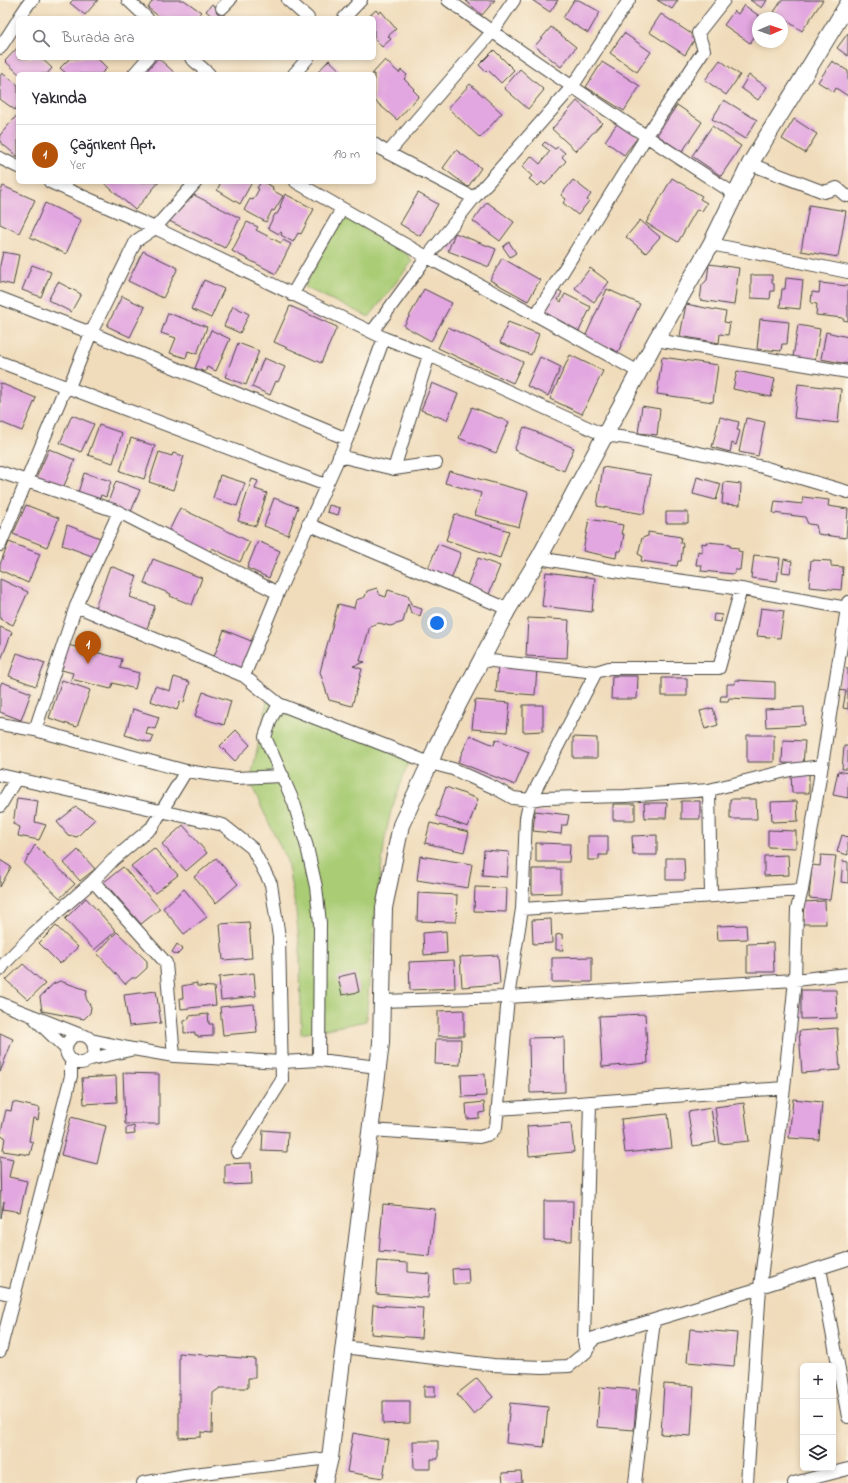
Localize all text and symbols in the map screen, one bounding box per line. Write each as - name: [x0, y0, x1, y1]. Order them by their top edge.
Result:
- north arrow: [752, 12, 788, 48]
- search box: [16, 16, 376, 60]
- icon: search: [30, 27, 52, 49]
- text: Burada ara: [62, 27, 135, 49]
- text: Yakında: [32, 86, 87, 111]
- text: Çağrıkent Apt.: [70, 134, 155, 156]
- text: 1: [43, 145, 47, 164]
- text: 190 m: [333, 145, 360, 164]
- text: Yer: [70, 156, 86, 175]
- your location: [427, 613, 447, 633]
- pin: 1: [75, 631, 101, 664]
- map controls: [800, 1363, 836, 1471]
- button: +: [800, 1363, 836, 1399]
- button: −: [800, 1399, 836, 1435]
- button: layers: [800, 1435, 836, 1471]

